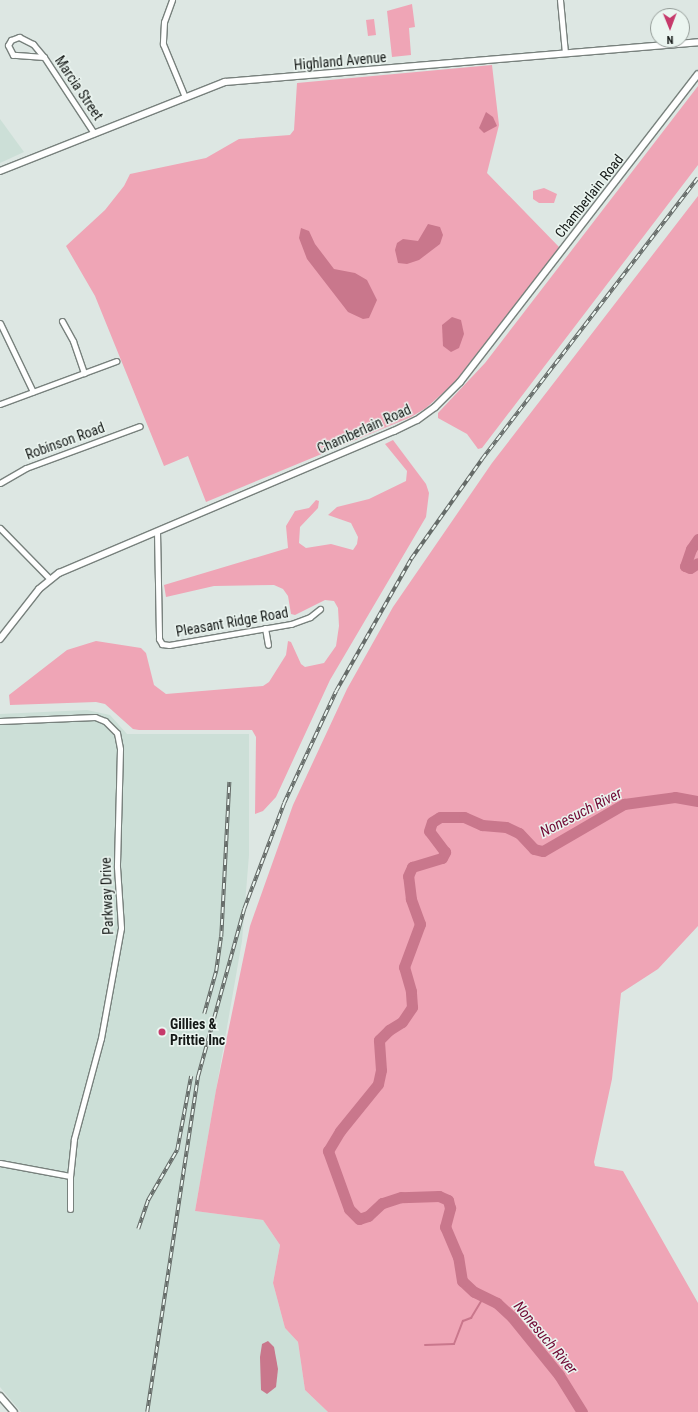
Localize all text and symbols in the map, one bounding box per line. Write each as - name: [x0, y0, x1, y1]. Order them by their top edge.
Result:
- north arrow: [650, 8, 690, 48]
- text: N: [667, 33, 674, 46]
- street label: Highland Avenue: [293, 49, 387, 73]
- street label: Marcia Street: [51, 53, 107, 123]
- street label: Chamberlain Road: [551, 151, 627, 241]
- street label: Chamberlain Road: [314, 401, 414, 457]
- street label: Robinson Road: [23, 419, 107, 463]
- street label: Pleasant Ridge Road: [174, 604, 290, 640]
- water label: Nonesuch River: [537, 785, 625, 841]
- street label: Parkway Drive: [97, 857, 117, 935]
- place label: Gillies & Prittie Inc: [170, 1016, 225, 1048]
- marker: Gillies & Prittie Inc: [157, 1027, 167, 1037]
- water label: Nonesuch River: [509, 1298, 581, 1378]

